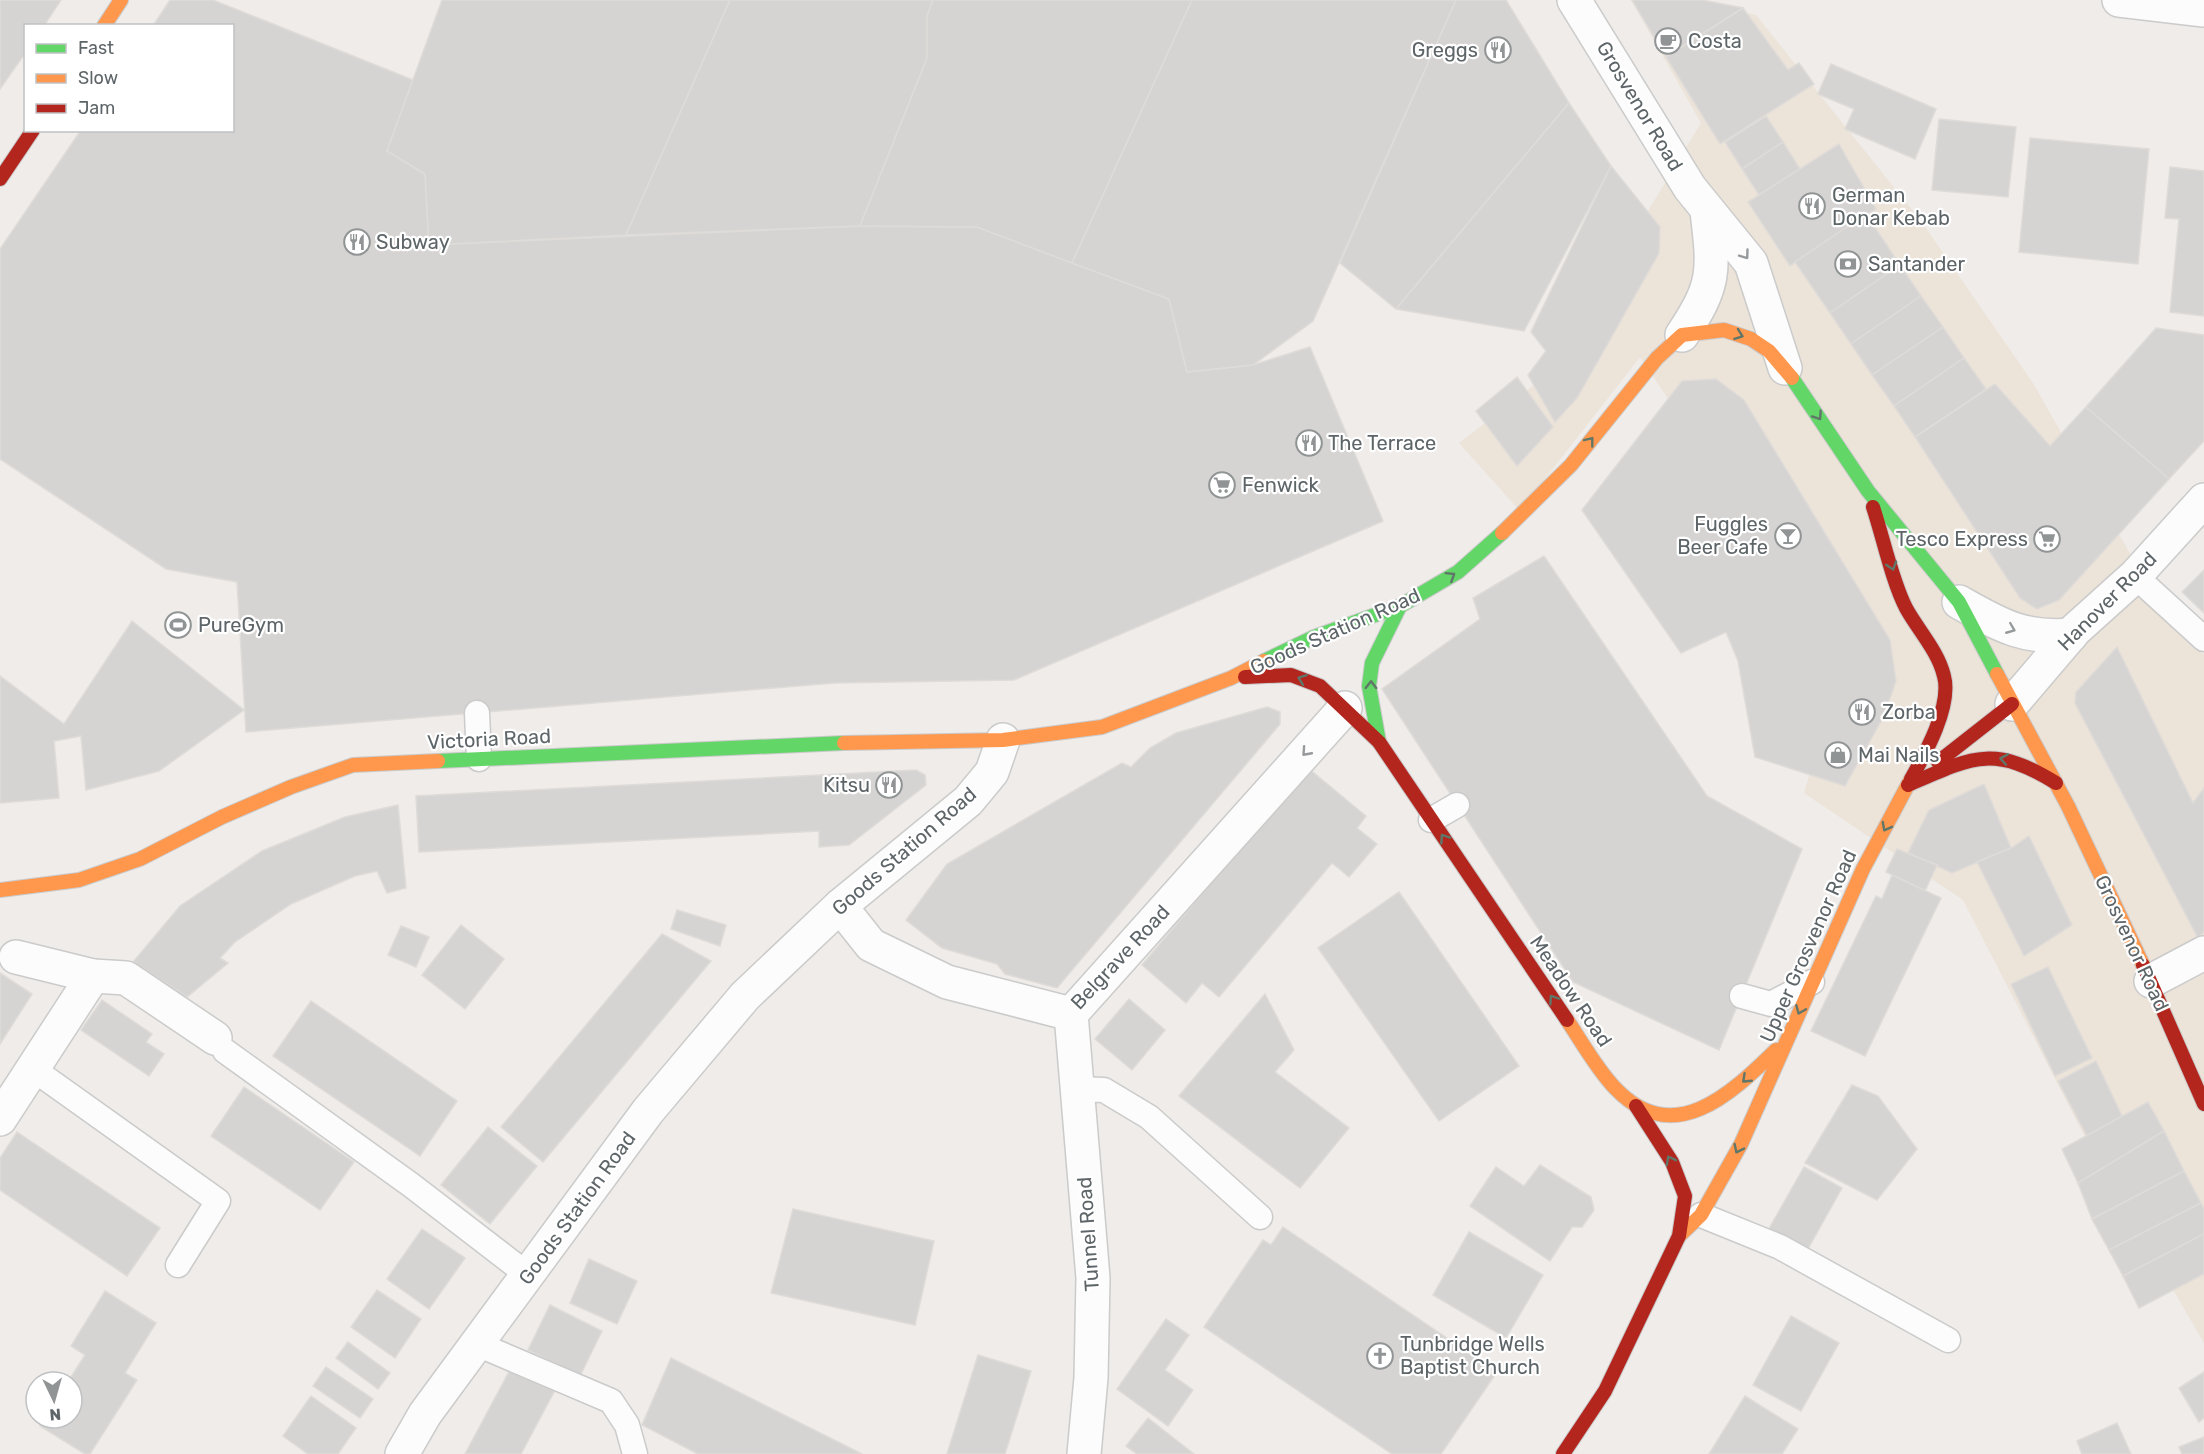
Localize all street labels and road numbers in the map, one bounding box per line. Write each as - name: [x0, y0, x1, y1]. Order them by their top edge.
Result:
- street label: Grosvenor Road: [1592, 37, 1688, 175]
- street label: Hanover Road: [2053, 547, 2161, 655]
- street label: Goods Station Road: [1246, 583, 1424, 679]
- street label: Victoria Road: [426, 724, 552, 754]
- street label: Goods Station Road: [827, 782, 981, 920]
- street label: Upper Grosvenor Road: [1755, 846, 1861, 1046]
- street label: Grosvenor Road: [2090, 871, 2174, 1015]
- street label: Belgrave Road: [1066, 900, 1174, 1014]
- street label: Meadow Road: [1525, 931, 1617, 1051]
- street label: Goods Station Road: [513, 1127, 641, 1289]
- street label: Tunnel Road: [1072, 1176, 1104, 1292]

